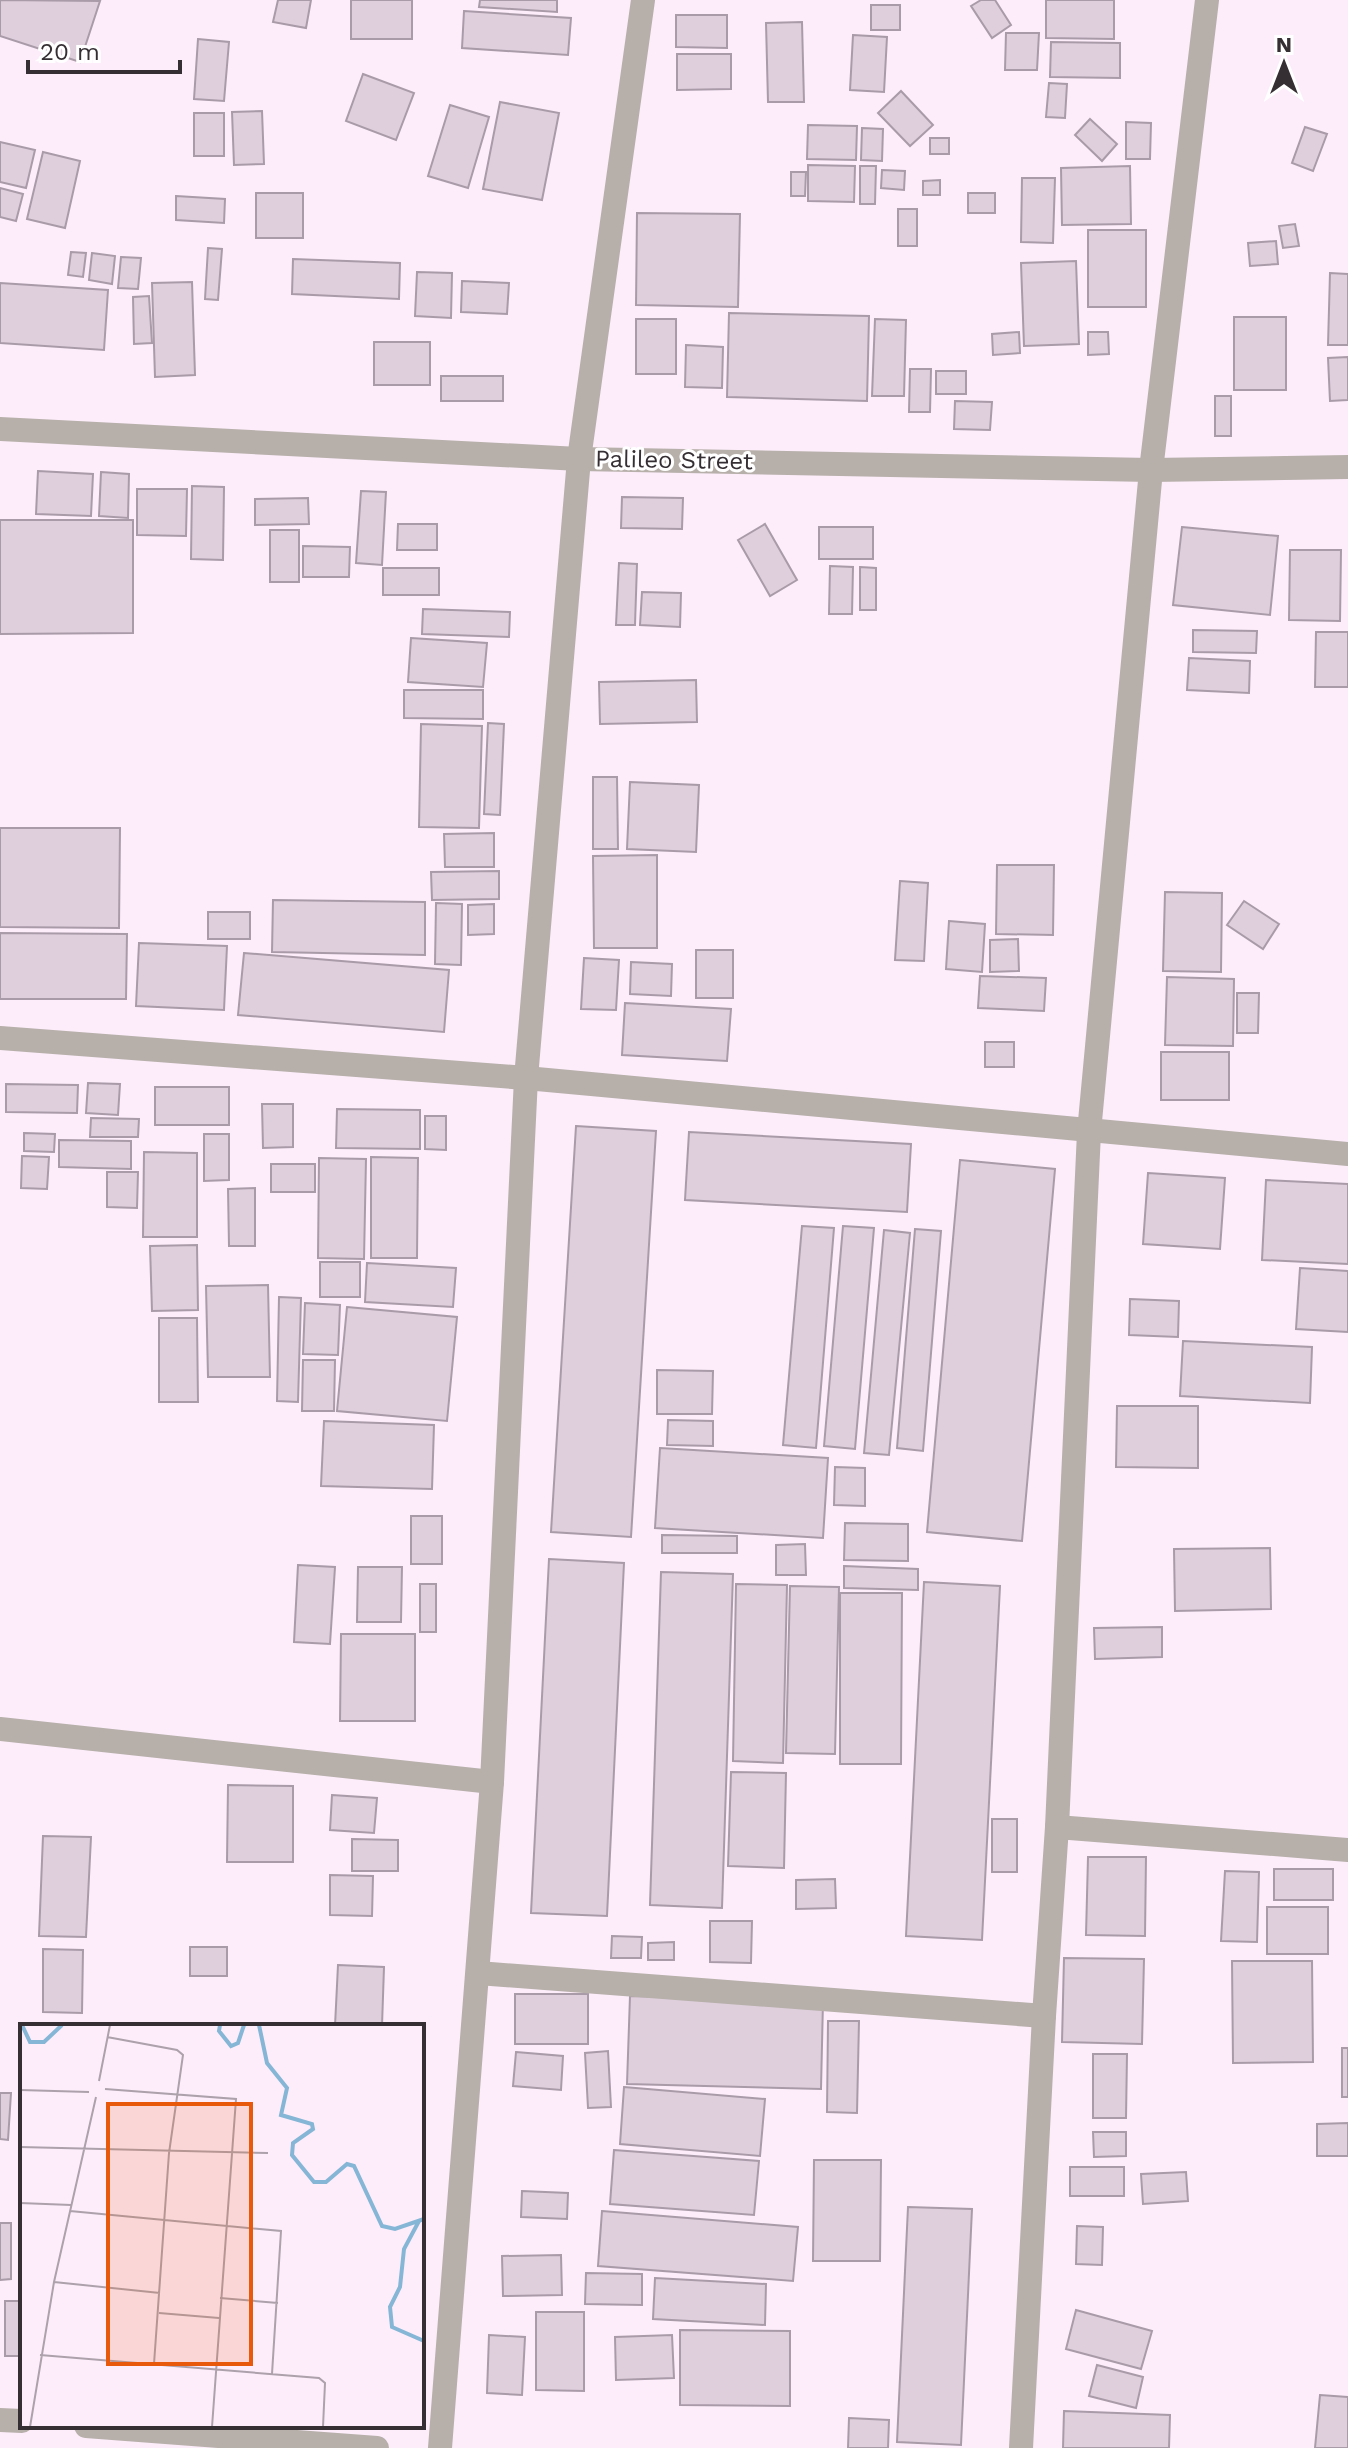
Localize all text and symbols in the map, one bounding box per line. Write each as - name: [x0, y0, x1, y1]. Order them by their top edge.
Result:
- scale bar: [28, 24, 180, 74]
- north arrow: [1244, 24, 1324, 104]
- text: N: [1276, 32, 1292, 57]
- text: 20 m: [40, 38, 100, 66]
- street label: Palileo Street: [595, 445, 753, 475]
- inset map: [20, 2024, 424, 2428]

